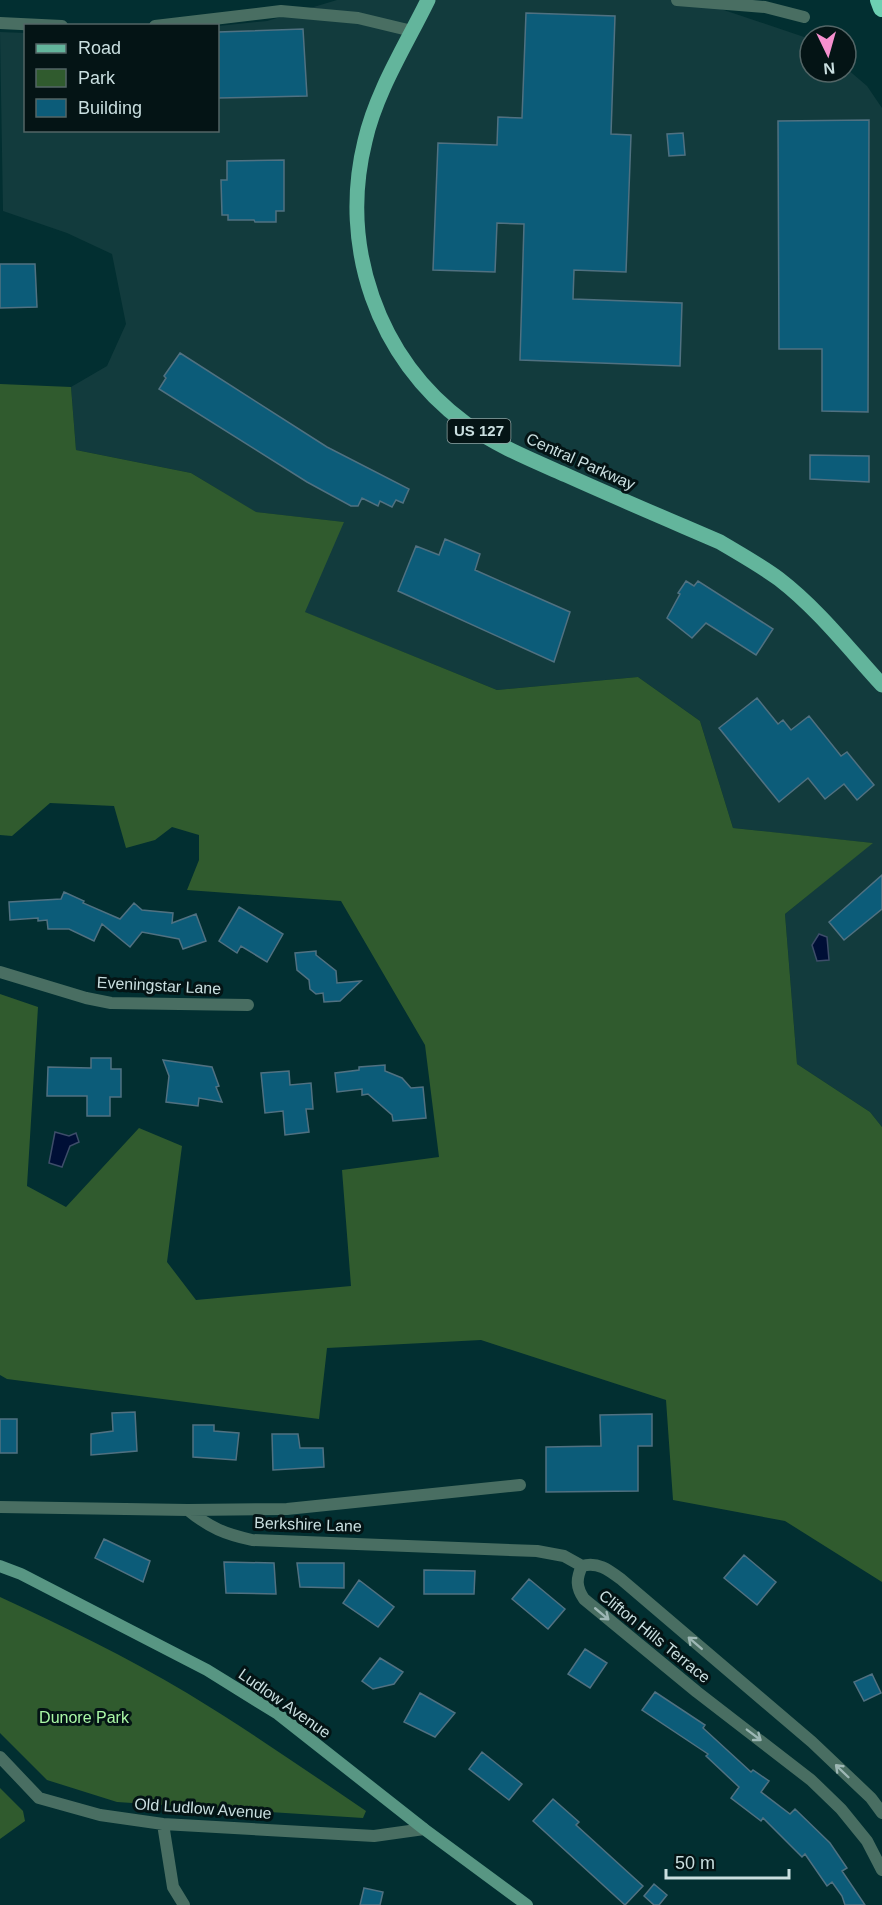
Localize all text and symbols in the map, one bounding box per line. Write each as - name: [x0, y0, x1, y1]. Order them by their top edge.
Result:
- legend: [24, 24, 219, 132]
- north arrow: [798, 24, 858, 84]
- text: Road: [78, 38, 121, 58]
- text: N: [823, 59, 836, 77]
- text: Park: [78, 68, 116, 88]
- text: Building: [78, 98, 142, 118]
- road number: US 127: [448, 419, 510, 443]
- street label: Central Parkway: [524, 430, 638, 493]
- street label: Eveningstar Lane: [96, 974, 222, 997]
- street label: Berkshire Lane: [254, 1514, 362, 1535]
- street label: Clifton Hills Terrace: [596, 1587, 714, 1686]
- one-way arrow: [594, 1607, 610, 1620]
- one-way arrow: [688, 1636, 703, 1650]
- street label: Ludlow Avenue: [236, 1665, 334, 1741]
- park label: Dunore Park: [39, 1709, 130, 1726]
- one-way arrow: [746, 1729, 762, 1742]
- one-way arrow: [835, 1763, 850, 1778]
- street label: Old Ludlow Avenue: [134, 1795, 272, 1822]
- scale bar: [666, 1842, 789, 1880]
- text: 50 m: [675, 1853, 715, 1873]

